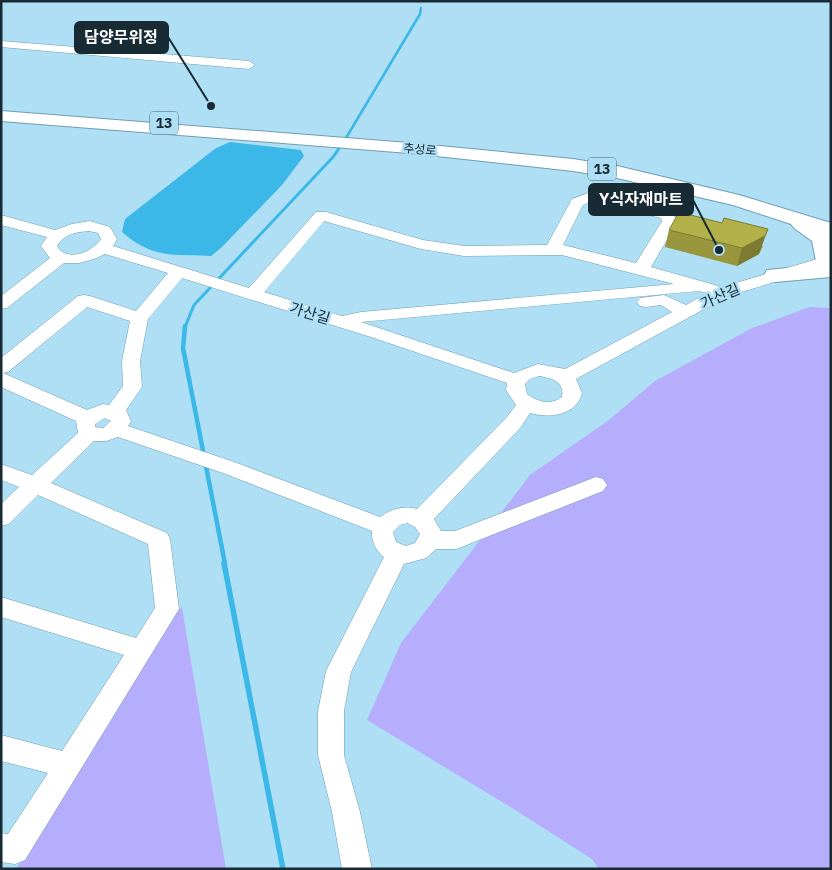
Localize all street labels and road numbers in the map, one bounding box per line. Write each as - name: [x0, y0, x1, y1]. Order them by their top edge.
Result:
- road number: 13: [150, 112, 178, 134]
- street label: 추성로: [403, 140, 437, 158]
- road number: 13: [588, 157, 616, 180]
- street label: 가산길: [697, 279, 743, 313]
- street label: 가산길: [287, 298, 333, 328]

